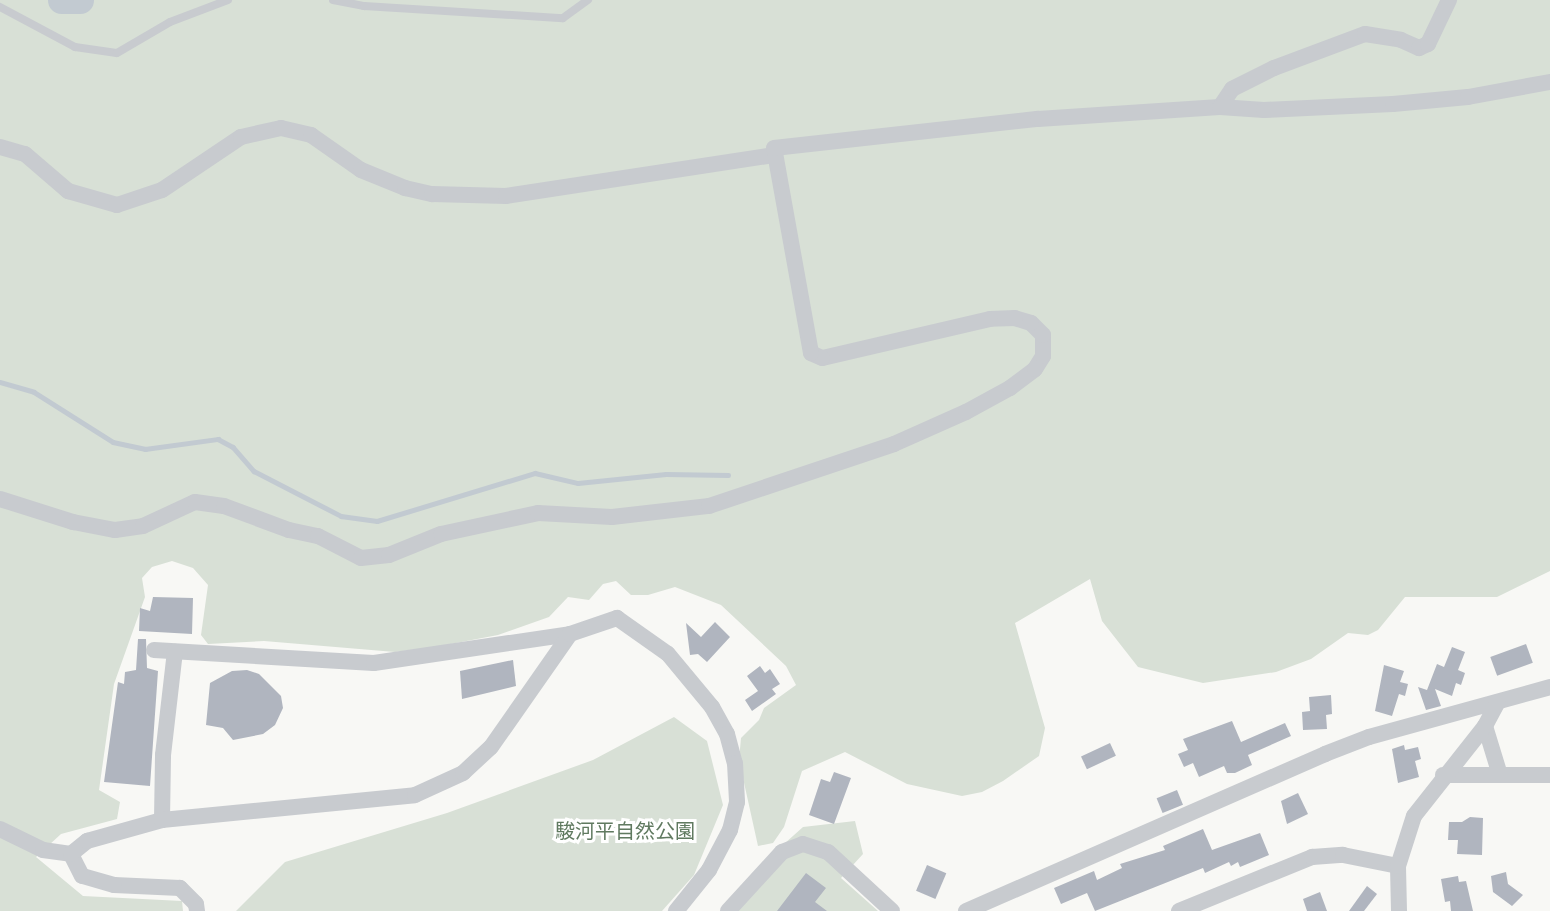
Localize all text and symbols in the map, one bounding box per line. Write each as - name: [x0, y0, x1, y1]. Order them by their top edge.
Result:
- park label: 駿河平自然公園: [555, 820, 695, 844]

